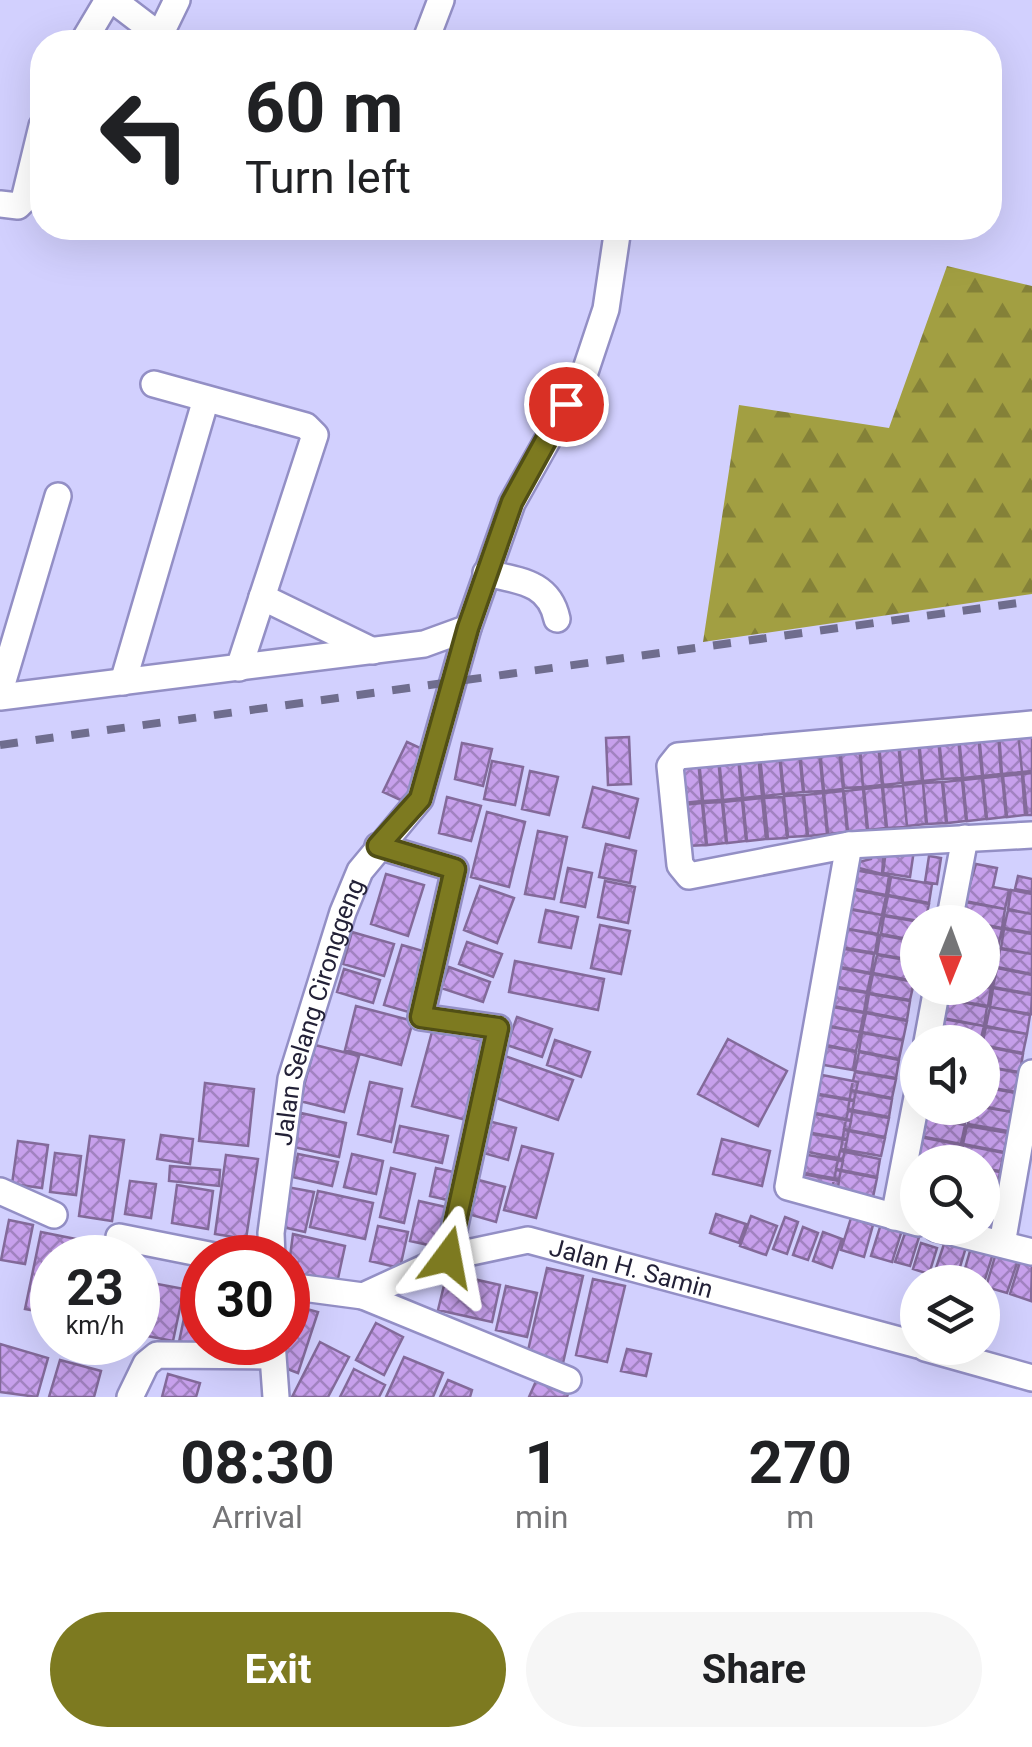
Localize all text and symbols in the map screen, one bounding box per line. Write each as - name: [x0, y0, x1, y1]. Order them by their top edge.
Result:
- text: 60 m: [245, 67, 403, 149]
- icon: left: [80, 70, 210, 200]
- text: Turn left: [245, 151, 411, 204]
- pin: [524, 362, 609, 447]
- icon: arrive: [539, 377, 594, 432]
- street label: Jalan Selang Cironggeng: [269, 874, 370, 1147]
- north arrow: [900, 905, 1000, 1005]
- map controls: [900, 905, 1000, 1365]
- button: sound: [900, 1025, 1000, 1125]
- button: search: [900, 1145, 1000, 1245]
- position arrow: [396, 1205, 500, 1309]
- street label: Jalan H. Samin: [546, 1232, 716, 1304]
- speed limit sign: 30: [180, 1235, 310, 1365]
- text: 23: [66, 1259, 124, 1317]
- button: layers: [900, 1265, 1000, 1365]
- text: km/h: [66, 1311, 124, 1340]
- text: 08:30: [180, 1427, 335, 1498]
- text: 1: [524, 1427, 559, 1498]
- text: 270: [749, 1427, 852, 1498]
- text: Arrival: [212, 1498, 303, 1536]
- text: min: [515, 1498, 568, 1536]
- text: m: [786, 1498, 814, 1536]
- button: Exit: [50, 1612, 506, 1727]
- button: Share: [526, 1612, 982, 1727]

